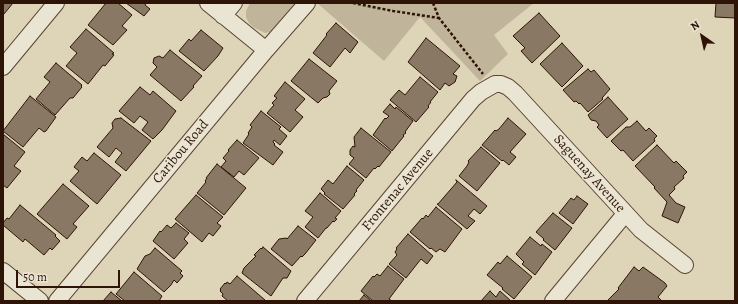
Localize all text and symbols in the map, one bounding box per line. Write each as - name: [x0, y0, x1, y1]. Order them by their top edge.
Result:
- north arrow: [682, 16, 722, 56]
- text: N: [687, 17, 703, 34]
- street label: Caribou Road: [149, 117, 213, 187]
- street label: Saguenay Avenue: [550, 132, 628, 216]
- street label: Frontenac Avenue: [359, 145, 437, 235]
- scale bar: [18, 262, 122, 288]
- text: 50 m: [23, 269, 47, 285]

